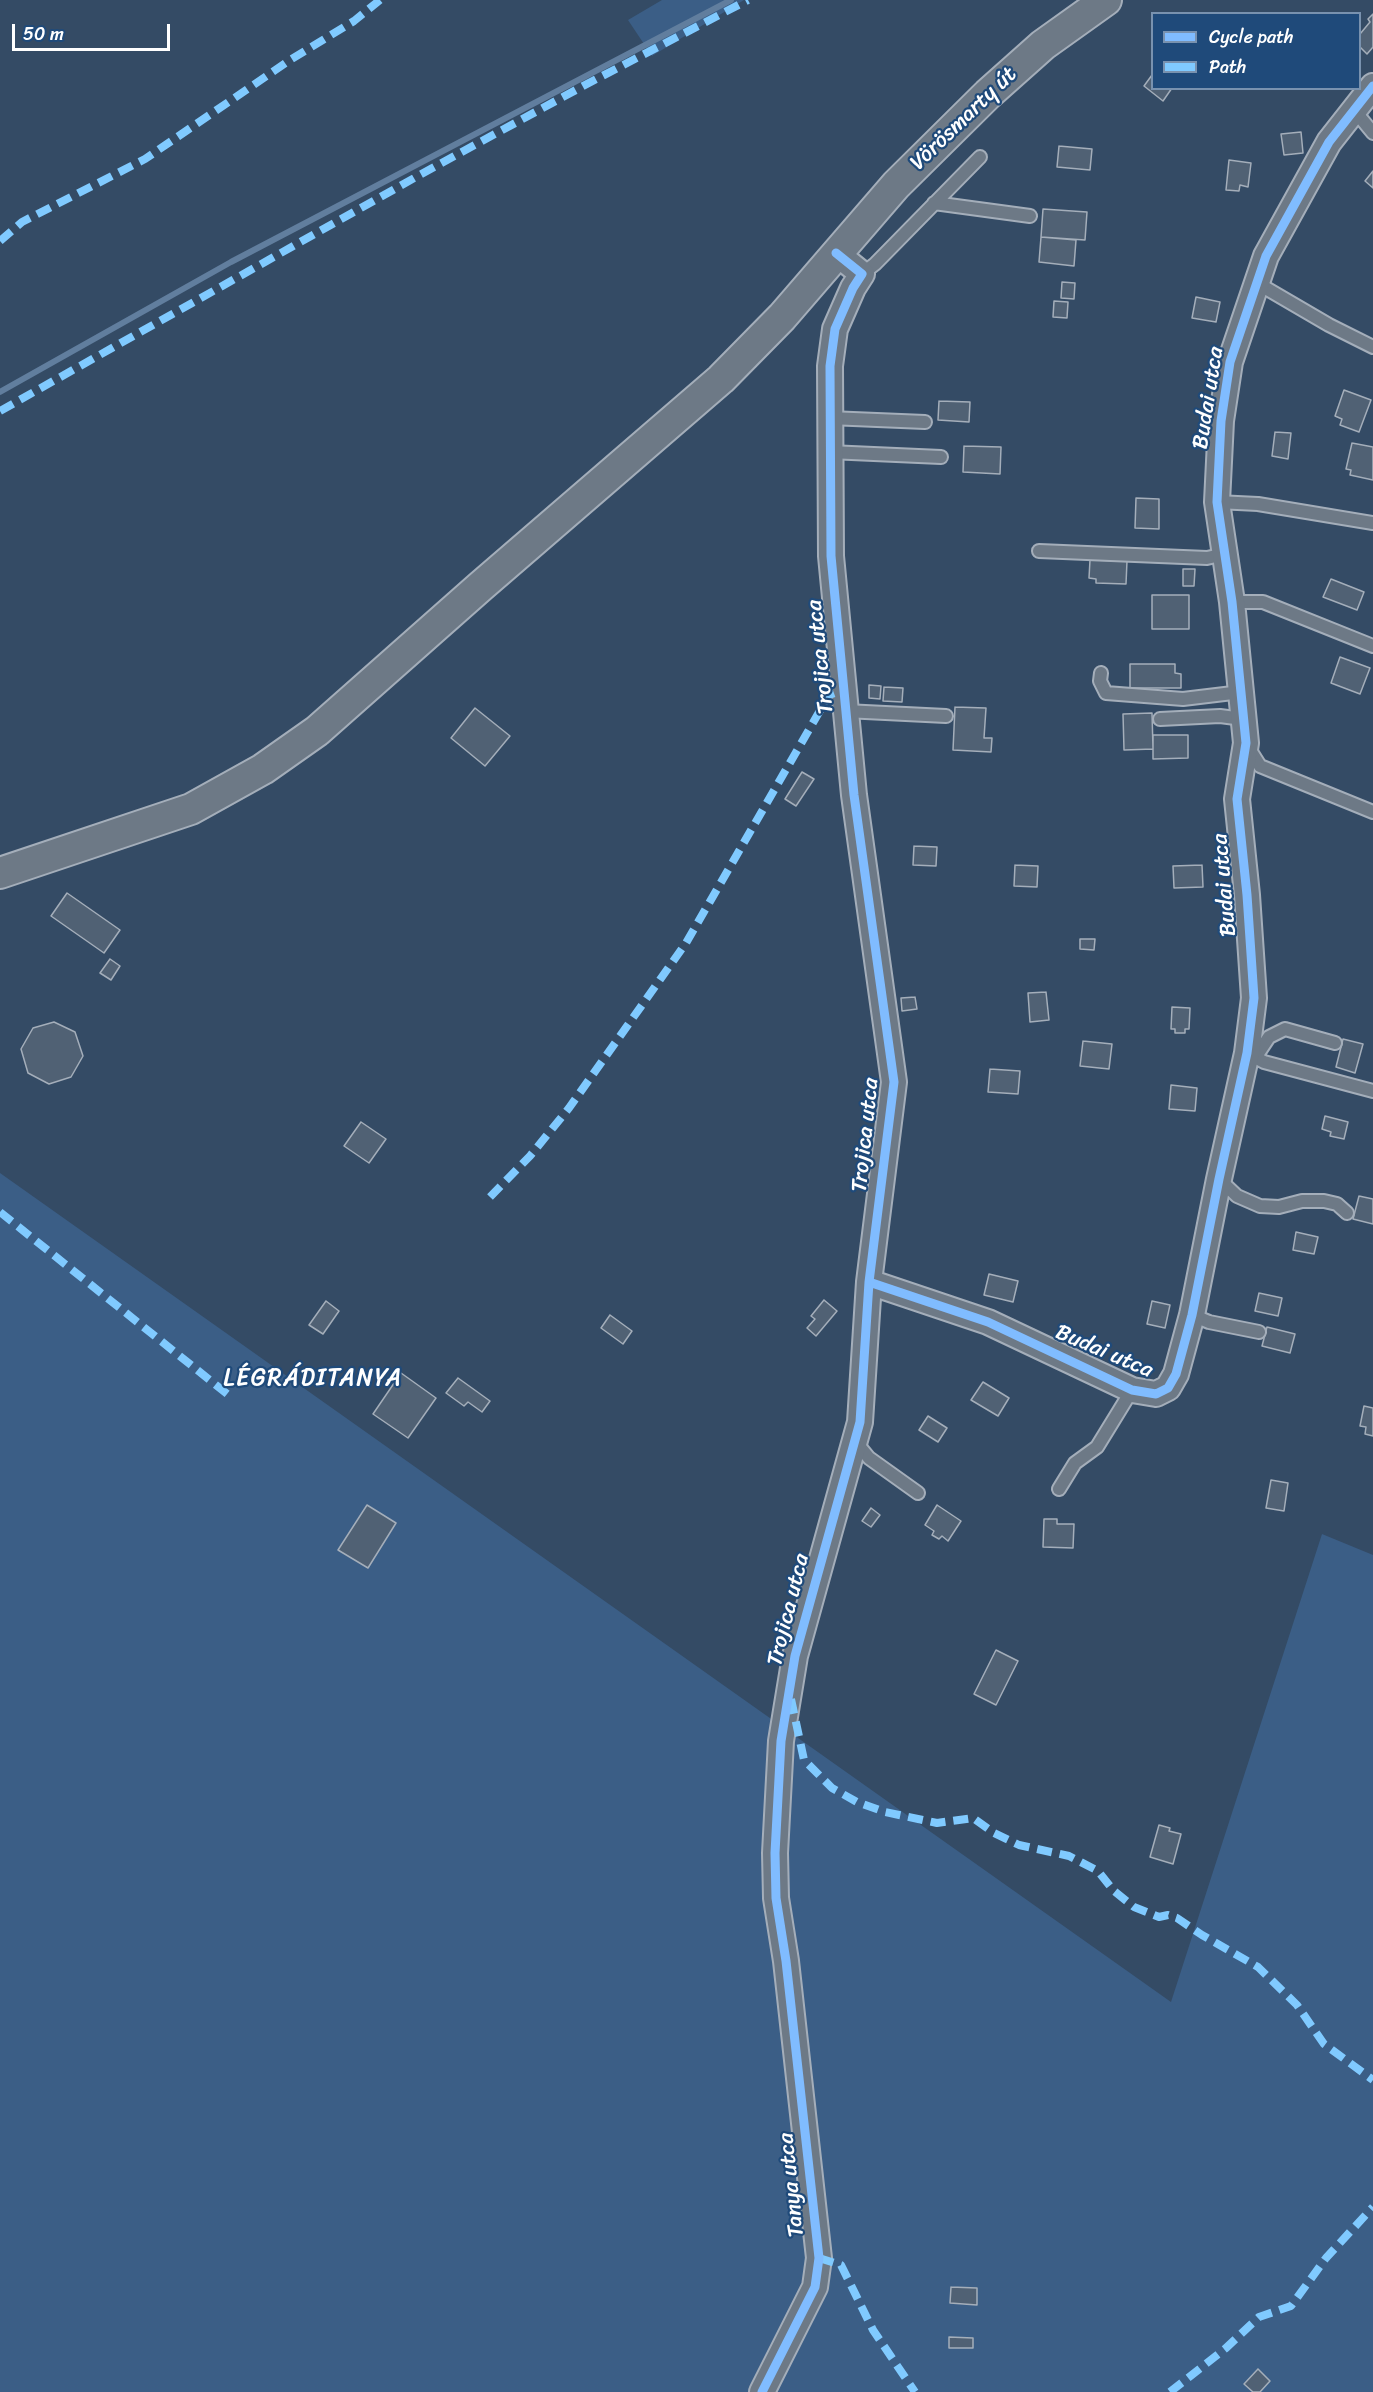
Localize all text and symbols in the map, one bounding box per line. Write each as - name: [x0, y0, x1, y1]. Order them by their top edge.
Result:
- scale bar: [15, 12, 172, 50]
- legend: [1151, 12, 1361, 90]
- text: 50 m: [23, 18, 64, 50]
- text: Cycle path: [1209, 21, 1293, 53]
- text: Path: [1209, 51, 1246, 83]
- street label: Vörösmarty út: [905, 62, 1023, 176]
- street label: Budai utca: [1188, 345, 1230, 451]
- street label: Trojica utca: [802, 599, 840, 715]
- street label: Budai utca: [1207, 832, 1243, 938]
- street label: Trojica utca: [847, 1077, 885, 1193]
- street label: Budai utca: [1051, 1320, 1157, 1384]
- district label: LÉGRÁDITANYA: [224, 1365, 402, 1393]
- street label: Trojica utca: [762, 1551, 816, 1669]
- street label: Tanya utca: [773, 2132, 811, 2238]

